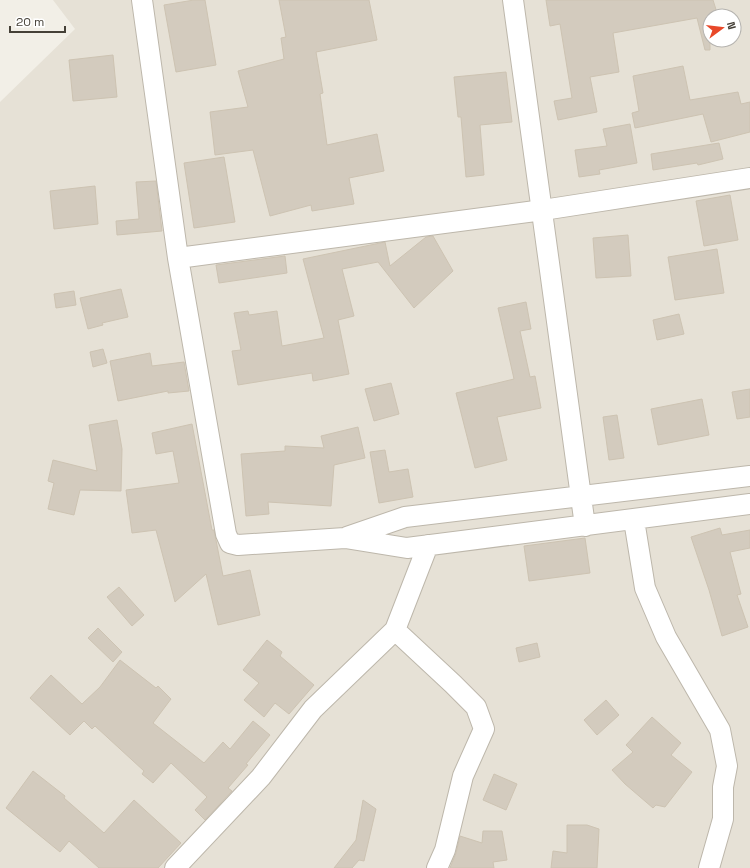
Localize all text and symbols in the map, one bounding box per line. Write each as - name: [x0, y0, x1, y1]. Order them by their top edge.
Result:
- scale bar: [10, 8, 65, 34]
- north arrow: [702, 8, 742, 48]
- text: 20 m: [16, 14, 44, 30]
- text: N: [724, 20, 739, 31]

